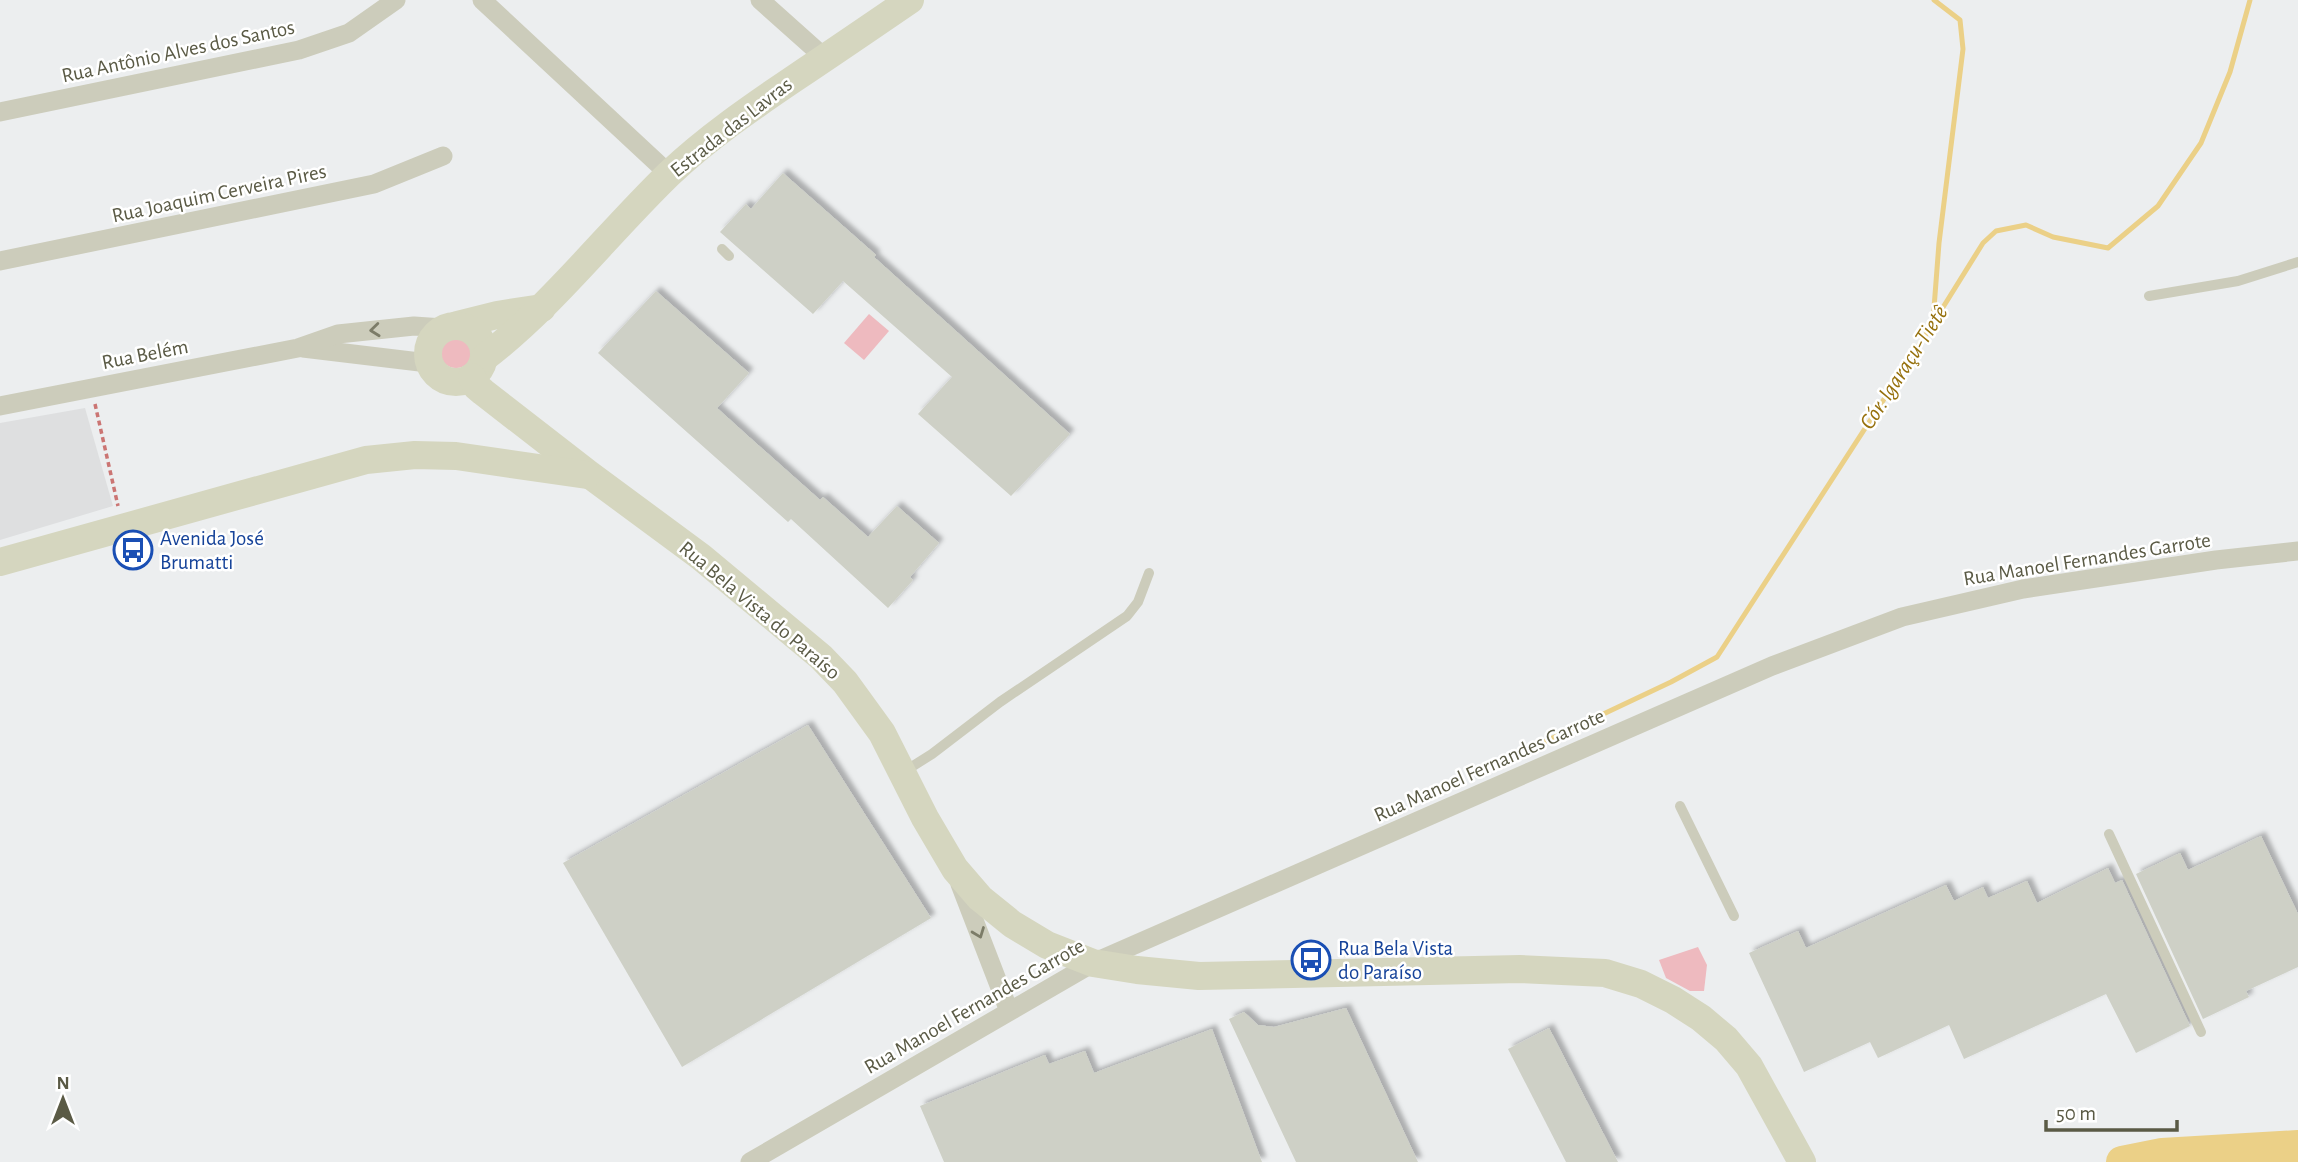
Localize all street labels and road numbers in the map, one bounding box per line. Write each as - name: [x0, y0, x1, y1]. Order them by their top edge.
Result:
- street label: Rua Antônio Alves dos Santos: [60, 17, 297, 86]
- street label: Estrada das Lavras: [667, 74, 796, 181]
- street label: Rua Joaquim Cerveira Pires: [110, 161, 328, 226]
- street label: Rua Belém: [100, 336, 190, 373]
- street label: Rua Manoel Fernandes Garrote: [1962, 530, 2212, 589]
- street label: Rua Bela Vista do Paraíso: [675, 537, 844, 684]
- street label: Rua Manoel Fernandes Garrote: [1371, 705, 1608, 826]
- street label: Rua Manoel Fernandes Garrote: [861, 935, 1088, 1078]

